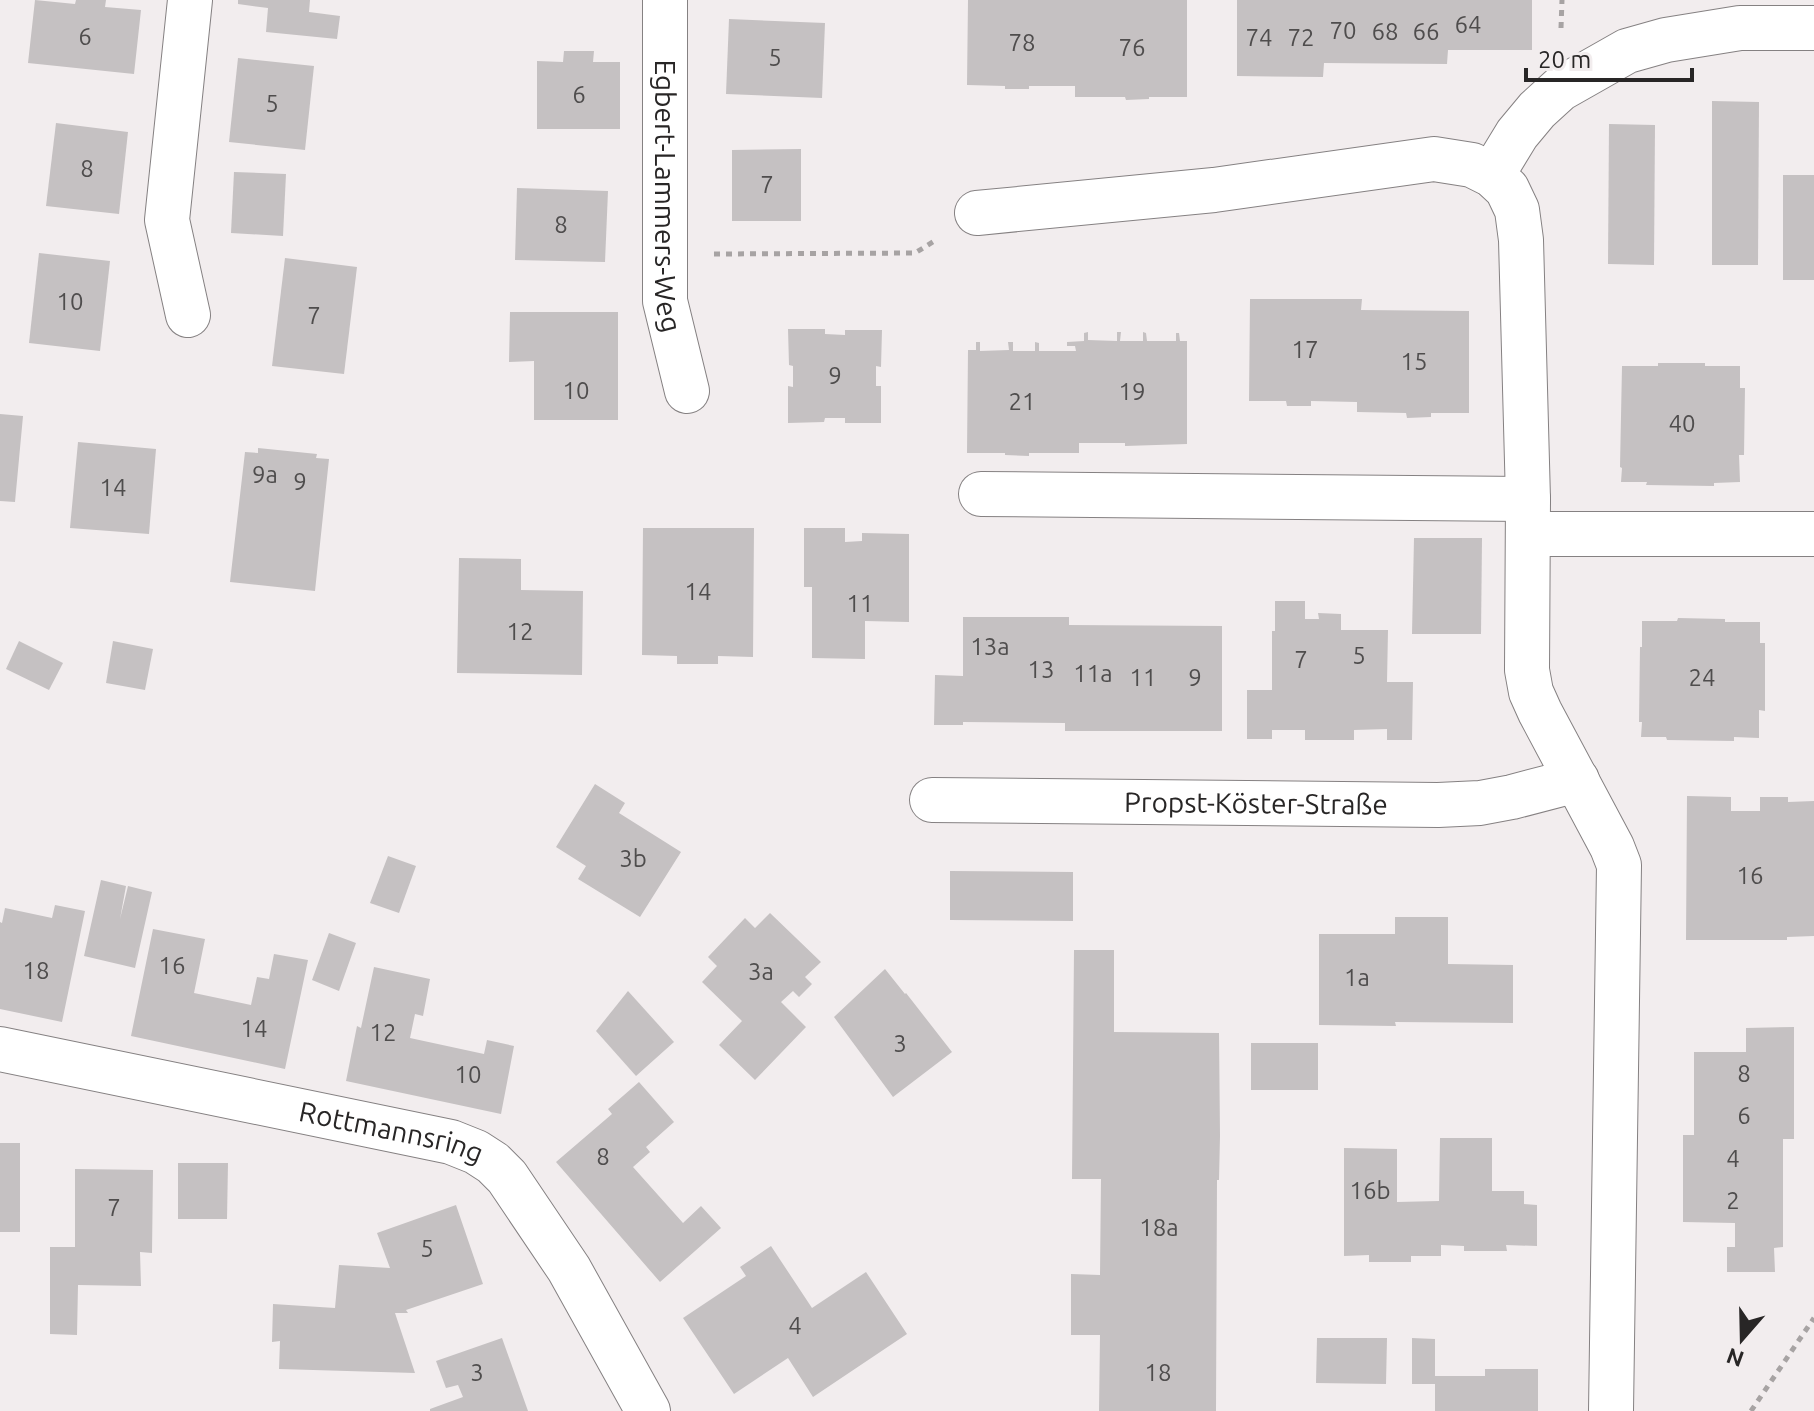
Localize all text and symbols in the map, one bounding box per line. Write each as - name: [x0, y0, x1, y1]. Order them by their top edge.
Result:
- house number: 64: [1454, 11, 1482, 38]
- house number: 70: [1329, 17, 1357, 44]
- house number: 68: [1371, 18, 1399, 45]
- house number: 66: [1412, 18, 1440, 45]
- house number: 6: [78, 23, 92, 50]
- house number: 74: [1245, 24, 1273, 51]
- house number: 72: [1287, 24, 1315, 51]
- house number: 78: [1008, 29, 1036, 56]
- scale bar: [1526, 32, 1692, 82]
- house number: 76: [1118, 34, 1146, 61]
- house number: 5: [768, 44, 782, 71]
- text: 20 m: [1538, 46, 1591, 73]
- street label: Egbert-Lammers-Weg: [650, 60, 688, 335]
- house number: 6: [572, 81, 586, 108]
- house number: 5: [265, 90, 279, 117]
- house number: 8: [80, 155, 94, 182]
- house number: 7: [760, 171, 774, 198]
- house number: 8: [554, 211, 568, 238]
- house number: 10: [56, 288, 84, 315]
- house number: 7: [307, 302, 321, 329]
- house number: 17: [1291, 336, 1319, 363]
- house number: 15: [1400, 348, 1428, 375]
- house number: 9: [828, 362, 842, 389]
- house number: 10: [562, 377, 590, 404]
- house number: 19: [1118, 378, 1146, 405]
- house number: 21: [1008, 388, 1036, 415]
- house number: 40: [1668, 410, 1696, 437]
- house number: 9a: [252, 461, 278, 488]
- house number: 9: [293, 468, 307, 495]
- house number: 14: [99, 474, 127, 501]
- house number: 14: [684, 578, 712, 605]
- house number: 11: [846, 590, 874, 617]
- house number: 12: [506, 618, 534, 645]
- house number: 13a: [970, 633, 1010, 660]
- house number: 5: [1352, 642, 1366, 669]
- house number: 7: [1294, 646, 1308, 673]
- house number: 13: [1027, 656, 1055, 683]
- house number: 11a: [1073, 660, 1113, 687]
- house number: 11: [1129, 664, 1157, 691]
- house number: 9: [1188, 664, 1202, 691]
- house number: 24: [1688, 664, 1716, 691]
- street label: Propst-Köster-Straße: [1124, 786, 1388, 820]
- house number: 3b: [619, 845, 647, 872]
- house number: 16: [1736, 862, 1764, 889]
- house number: 16: [158, 952, 186, 979]
- house number: 18: [22, 957, 50, 984]
- house number: 3a: [748, 958, 774, 985]
- house number: 1a: [1344, 964, 1370, 991]
- house number: 14: [240, 1015, 268, 1042]
- house number: 12: [369, 1019, 397, 1046]
- house number: 3: [893, 1030, 907, 1057]
- house number: 8: [1737, 1060, 1751, 1087]
- house number: 10: [454, 1061, 482, 1088]
- street label: Rottmannsring: [297, 1095, 488, 1168]
- house number: 6: [1737, 1102, 1751, 1129]
- house number: 8: [596, 1143, 610, 1170]
- house number: 4: [1726, 1145, 1740, 1172]
- house number: 16b: [1349, 1177, 1391, 1204]
- house number: 2: [1726, 1187, 1740, 1214]
- house number: 7: [107, 1194, 121, 1221]
- house number: 18a: [1139, 1214, 1179, 1241]
- house number: 5: [420, 1235, 434, 1262]
- north arrow: [1702, 1299, 1782, 1379]
- house number: 4: [788, 1312, 802, 1339]
- text: N: [1723, 1344, 1747, 1373]
- house number: 3: [470, 1359, 484, 1386]
- house number: 18: [1144, 1359, 1172, 1386]

